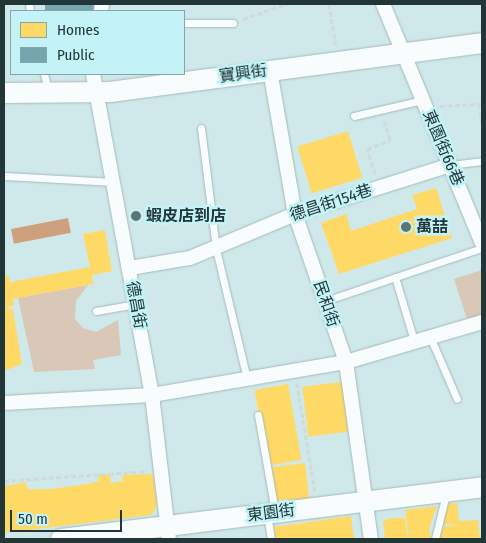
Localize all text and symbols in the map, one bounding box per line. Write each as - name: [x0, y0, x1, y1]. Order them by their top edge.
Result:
- legend: [10, 10, 185, 75]
- text: Homes: [57, 21, 99, 39]
- text: Public: [57, 46, 94, 64]
- street label: 寶興街: [218, 61, 268, 87]
- street label: 東園街66巷: [419, 107, 467, 189]
- street label: 德昌街154巷: [287, 181, 375, 225]
- place label: 蝦皮店到店: [146, 206, 226, 226]
- marker: 蝦皮店到店: [130, 210, 142, 222]
- place label: 萬喆: [416, 217, 448, 237]
- marker: 萬喆: [400, 221, 412, 233]
- street label: 民和街: [309, 278, 343, 330]
- street label: 德昌街: [122, 280, 150, 330]
- scale bar: [12, 500, 125, 532]
- street label: 東園街: [246, 501, 296, 525]
- text: 50 m: [18, 510, 48, 528]

